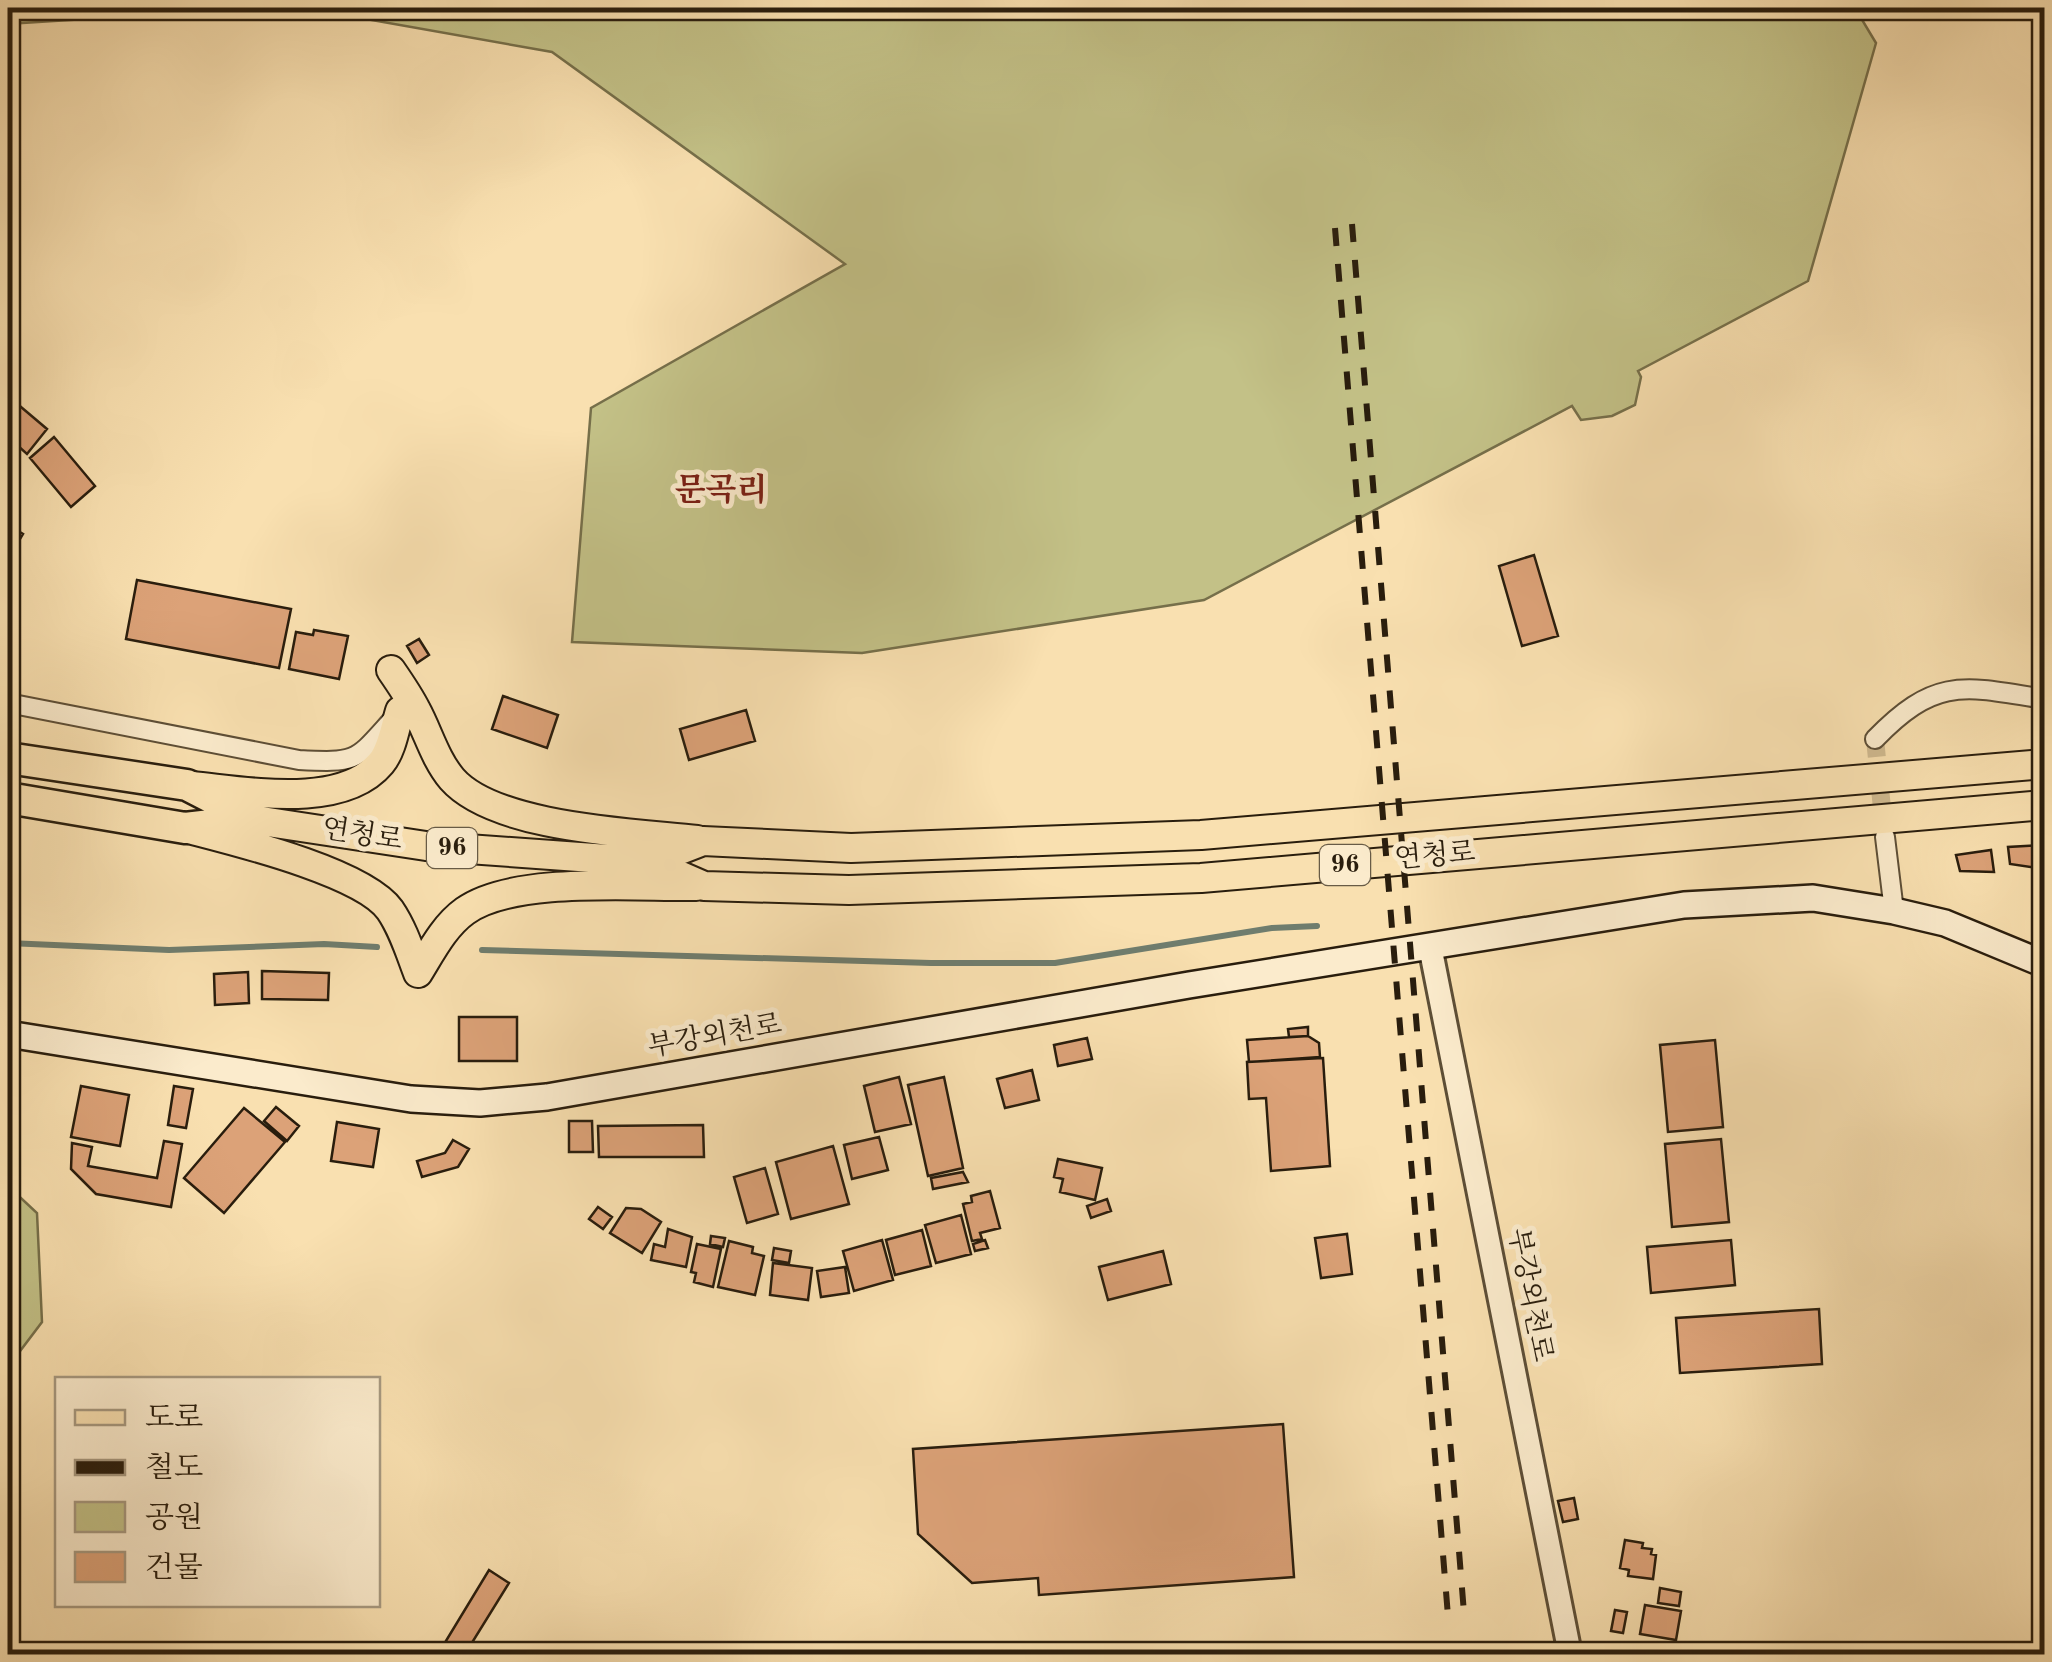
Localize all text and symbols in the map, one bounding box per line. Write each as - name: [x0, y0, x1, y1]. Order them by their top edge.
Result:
- district label: 문곡리: [675, 472, 767, 508]
- street label: 연청로: [320, 814, 405, 856]
- road number: 96: [427, 828, 477, 868]
- street label: 연청로: [1393, 838, 1477, 874]
- road number: 96: [1320, 845, 1370, 885]
- street label: 부강외천로: [646, 1010, 784, 1063]
- street label: 부강외천로: [1502, 1226, 1558, 1364]
- legend: [55, 1377, 380, 1607]
- text: 도로: [145, 1404, 203, 1434]
- text: 철도: [145, 1452, 203, 1484]
- text: 공원: [145, 1502, 203, 1534]
- text: 건물: [145, 1552, 203, 1584]

